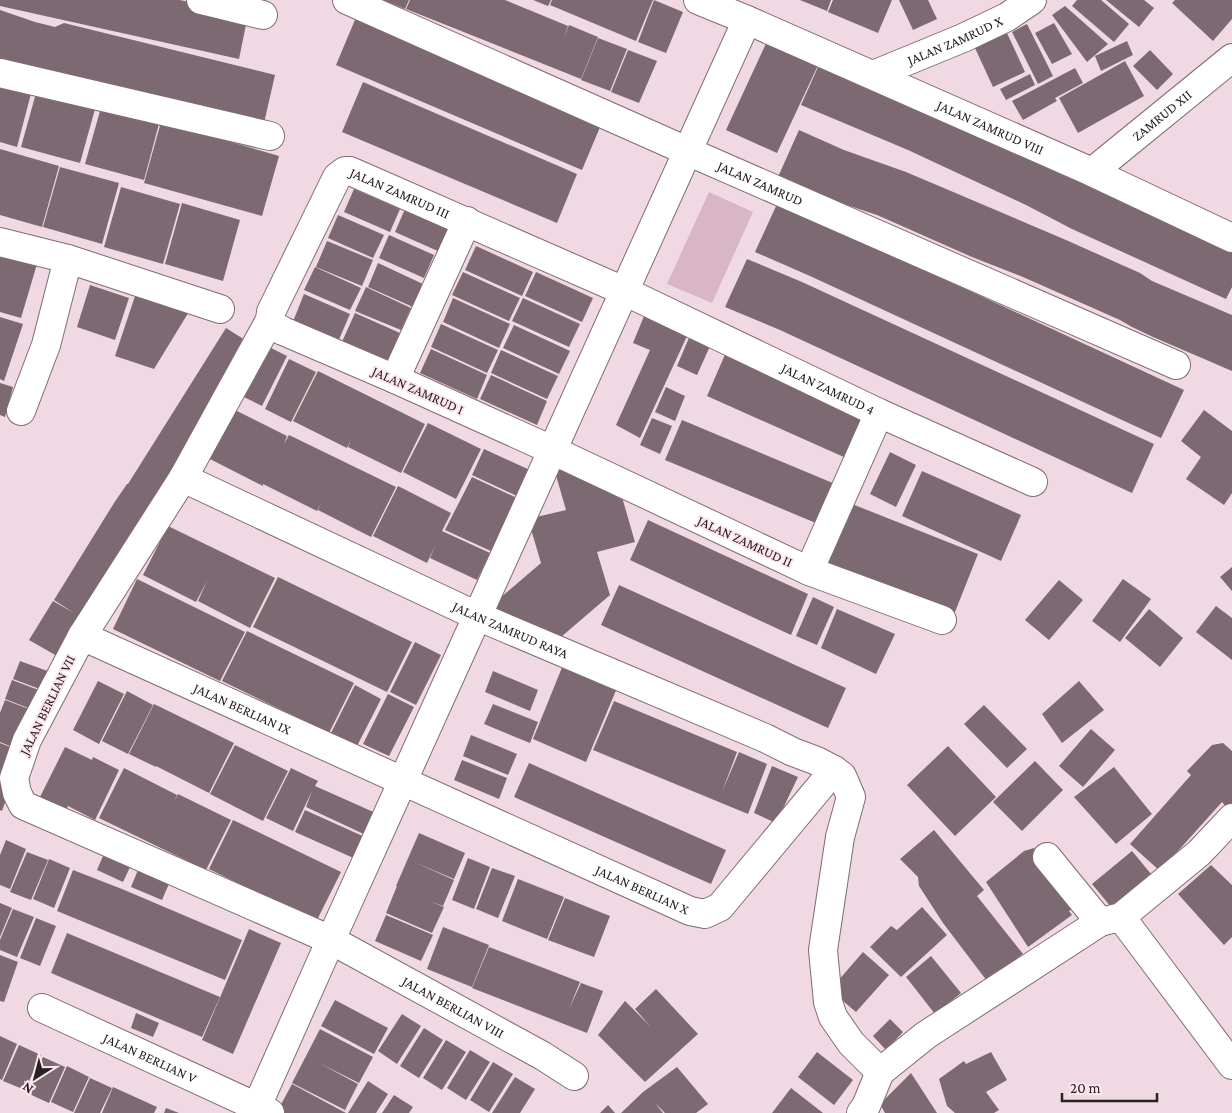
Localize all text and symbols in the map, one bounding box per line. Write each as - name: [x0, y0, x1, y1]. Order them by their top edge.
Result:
- street label: JALAN ZAMRUD X: [903, 12, 1005, 69]
- street label: ZAMRUD XII: [1129, 86, 1195, 144]
- street label: JALAN ZAMRUD VIII: [933, 96, 1046, 158]
- street label: JALAN ZAMRUD: [713, 157, 806, 209]
- street label: JALAN ZAMRUD III: [346, 163, 452, 222]
- street label: JALAN ZAMRUD 4: [777, 359, 877, 418]
- street label: JALAN ZAMRUD I: [368, 362, 466, 417]
- street label: JALAN ZAMRUD II: [693, 511, 795, 570]
- street label: JALAN ZAMRUD RAYA: [448, 597, 571, 662]
- street label: JALAN BERLIAN VII: [15, 652, 78, 759]
- street label: JALAN BERLIAN IX: [189, 679, 294, 738]
- street label: JALAN BERLIAN X: [591, 861, 692, 918]
- street label: JALAN BERLIAN VIII: [398, 972, 507, 1041]
- street label: JALAN BERLIAN V: [99, 1029, 199, 1086]
- north arrow: [10, 1053, 60, 1103]
- scale bar: [1062, 1070, 1157, 1102]
- text: N: [18, 1079, 36, 1098]
- text: 20 m: [1070, 1080, 1101, 1096]

